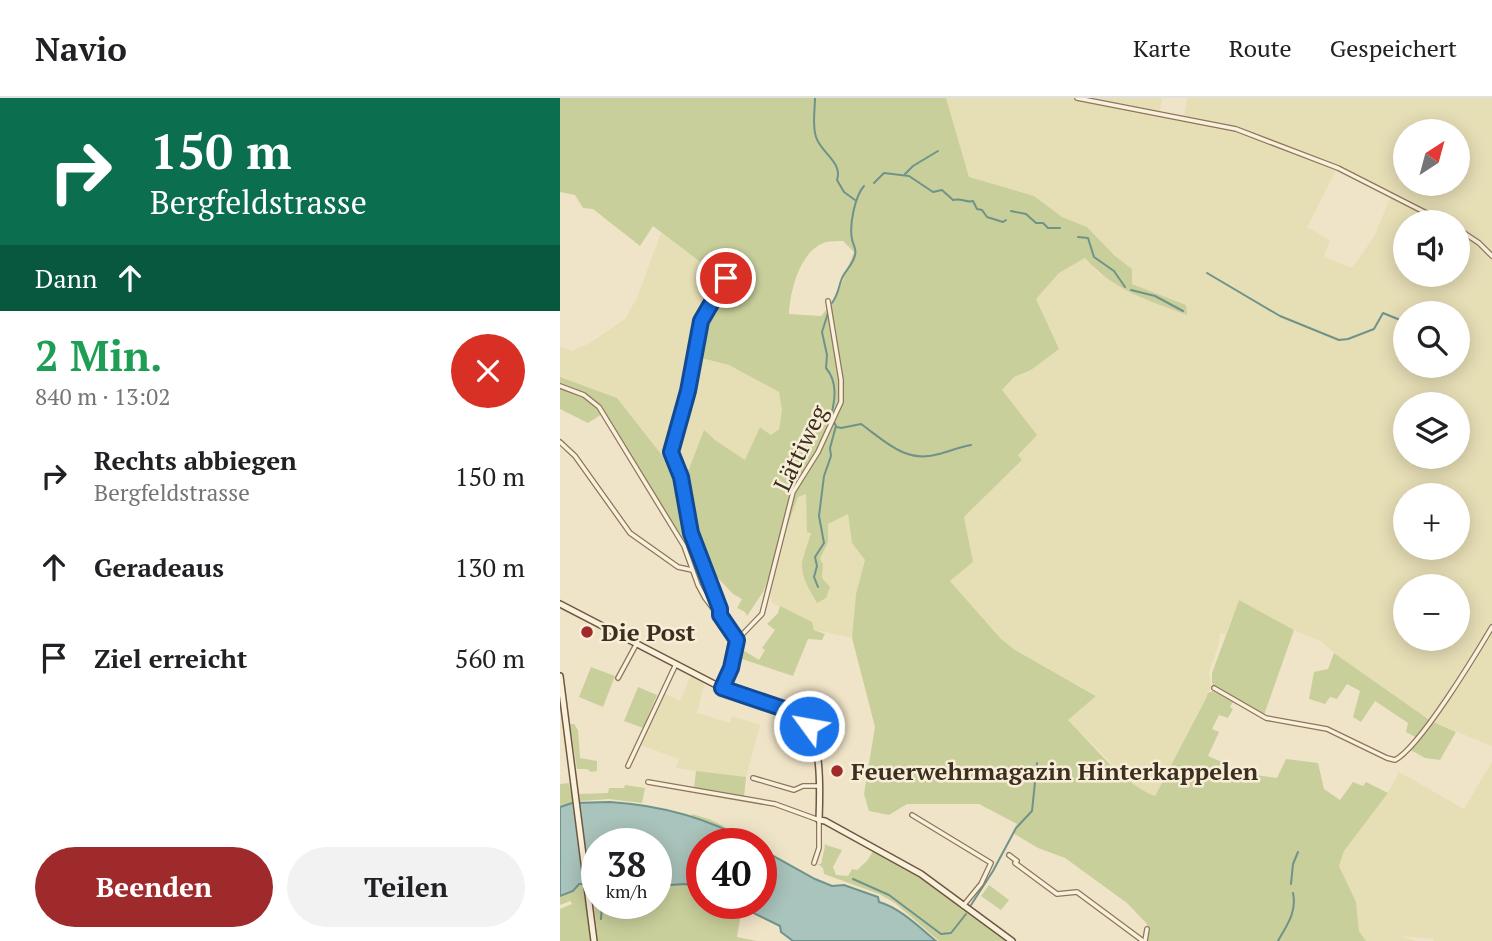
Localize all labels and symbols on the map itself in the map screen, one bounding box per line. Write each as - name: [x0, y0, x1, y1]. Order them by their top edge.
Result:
- north arrow: [1393, 119, 1470, 196]
- pin: [696, 248, 756, 308]
- street label: Lättiweg: [765, 399, 835, 496]
- place label: Die Post: [601, 616, 696, 648]
- marker: Die Post: [579, 624, 595, 640]
- position arrow: [772, 689, 846, 763]
- place label: Feuerwehrmagazin Hinterkappelen: [851, 755, 1259, 787]
- marker: Feuerwehrmagazin Hinterkappelen: [829, 763, 845, 779]
- speed limit sign: 40: [686, 828, 777, 919]

